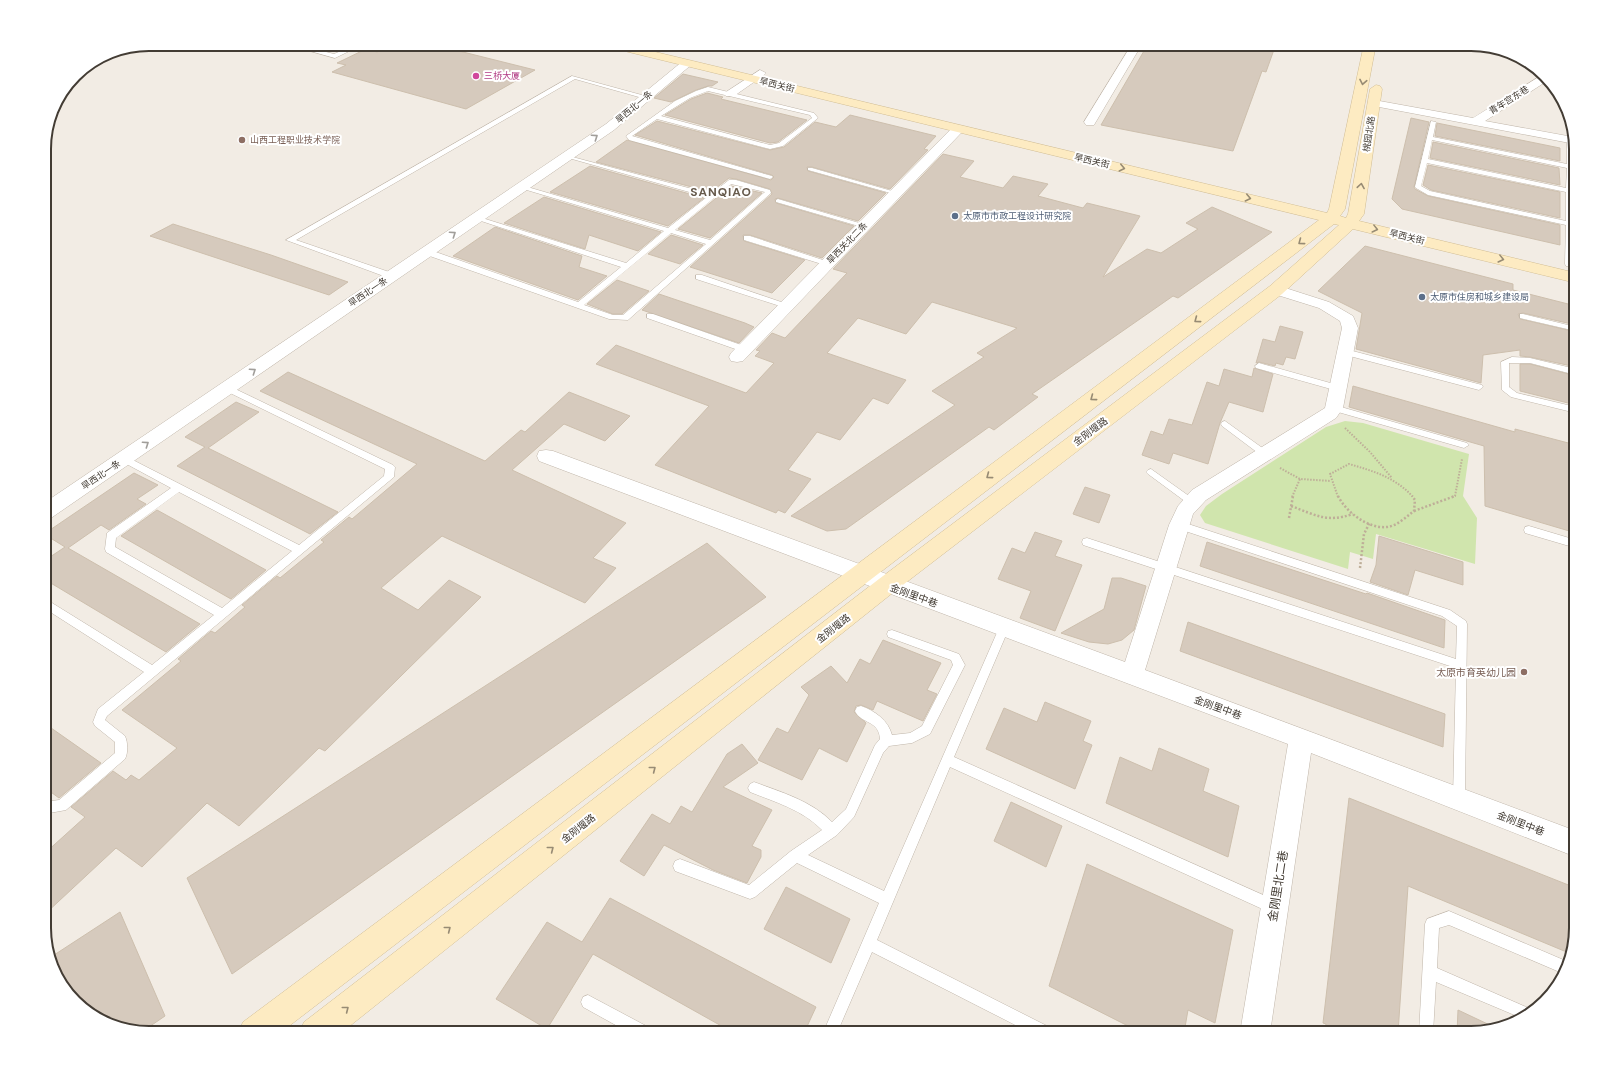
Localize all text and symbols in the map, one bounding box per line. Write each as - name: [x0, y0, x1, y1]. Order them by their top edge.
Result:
- place label: 三桥大厦: [484, 70, 520, 82]
- marker: 三桥大厦: [471, 71, 481, 81]
- street label: 旱西关街: [758, 75, 796, 95]
- one-way arrow: [1359, 79, 1368, 85]
- street label: 青年宫东巷: [1487, 83, 1531, 117]
- street label: 旱西北一条: [613, 88, 655, 126]
- street label: 桃园北路: [1360, 115, 1378, 153]
- place label: 山西工程职业技术学院: [250, 134, 340, 146]
- one-way arrow: [591, 134, 598, 142]
- marker: 山西工程职业技术学院: [237, 135, 247, 145]
- street label: 旱西关街: [1073, 151, 1111, 171]
- one-way arrow: [1119, 164, 1125, 172]
- one-way arrow: [1356, 183, 1364, 189]
- district label: SANQIAO: [690, 184, 752, 200]
- one-way arrow: [1245, 194, 1251, 202]
- place label: 太原市市政工程设计研究院: [963, 210, 1071, 222]
- marker: 太原市市政工程设计研究院: [950, 211, 960, 221]
- street label: 旱西关北二条: [824, 219, 870, 267]
- one-way arrow: [1371, 224, 1378, 233]
- street label: 旱西关街: [1388, 227, 1426, 247]
- one-way arrow: [449, 231, 456, 239]
- one-way arrow: [1298, 237, 1305, 244]
- one-way arrow: [1498, 255, 1504, 263]
- street label: 旱西北一条: [346, 274, 390, 310]
- place label: 太原市住房和城乡建设局: [1430, 291, 1529, 303]
- marker: 太原市住房和城乡建设局: [1417, 292, 1427, 302]
- one-way arrow: [1194, 315, 1201, 322]
- one-way arrow: [249, 368, 256, 376]
- one-way arrow: [1090, 393, 1097, 400]
- street label: 金刚堰路: [1070, 414, 1110, 449]
- one-way arrow: [142, 441, 149, 449]
- street label: 旱西北一条: [79, 457, 123, 493]
- one-way arrow: [986, 471, 993, 479]
- street label: 金刚里中巷: [888, 581, 940, 610]
- street label: 金刚堰路: [814, 611, 853, 646]
- place label: 太原市育英幼儿园: [1436, 666, 1516, 679]
- marker: 太原市育英幼儿园: [1519, 667, 1529, 677]
- street label: 金刚里中巷: [1192, 693, 1244, 722]
- one-way arrow: [648, 766, 655, 773]
- street label: 金刚里中巷: [1495, 808, 1546, 838]
- street label: 金刚堰路: [559, 811, 598, 846]
- one-way arrow: [546, 846, 553, 853]
- street label: 金刚里北二巷: [1264, 849, 1292, 923]
- one-way arrow: [444, 927, 451, 934]
- one-way arrow: [341, 1007, 348, 1014]

